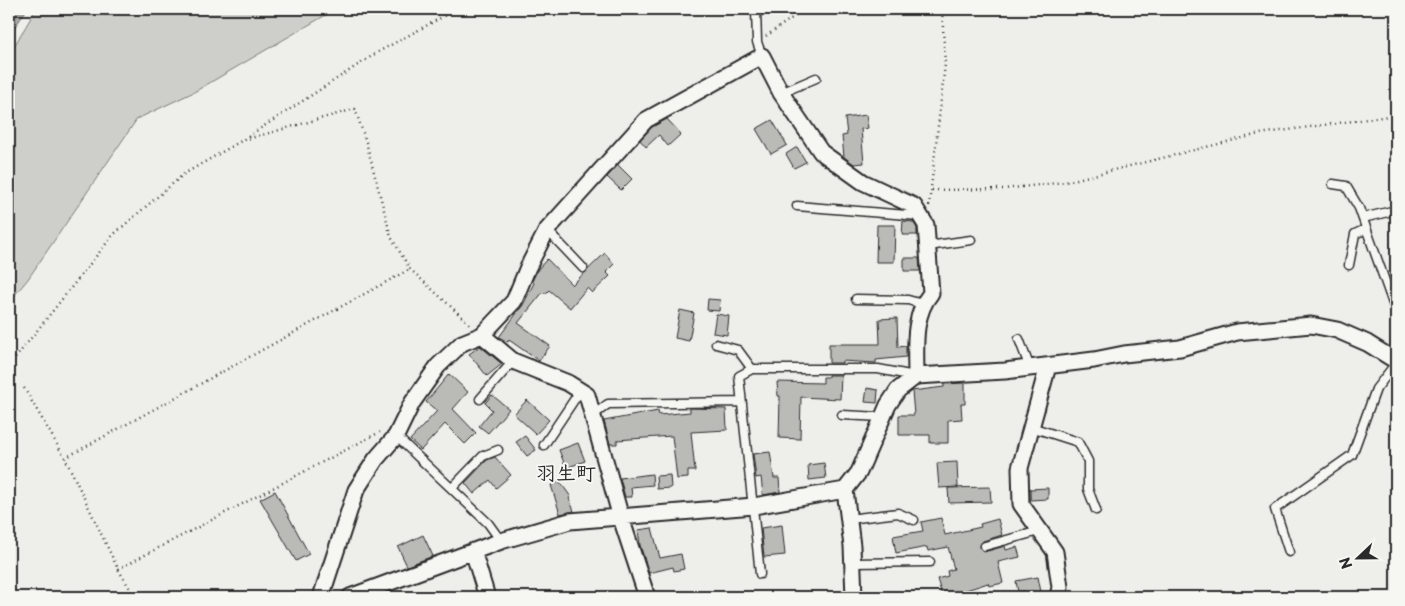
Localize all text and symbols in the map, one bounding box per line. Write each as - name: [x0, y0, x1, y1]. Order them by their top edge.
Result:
- district label: 羽生町: [536, 457, 596, 487]
- north arrow: [1332, 534, 1382, 584]
- text: N: [1334, 554, 1357, 572]

